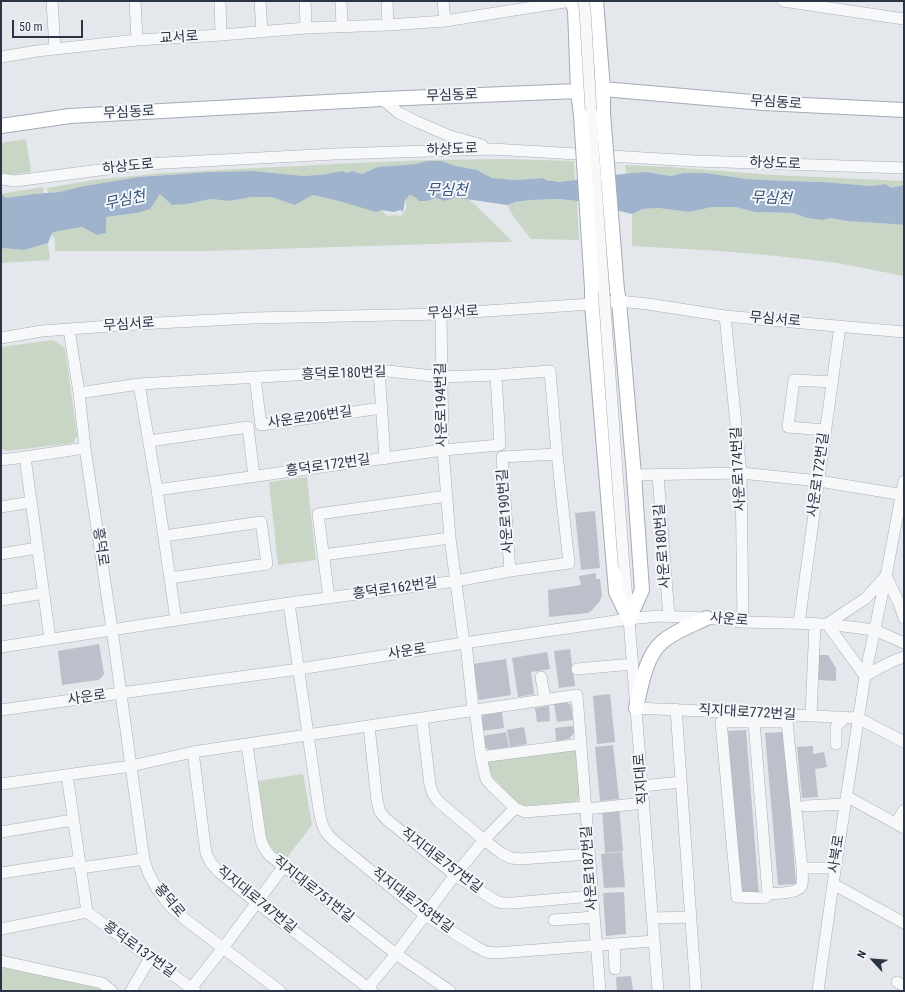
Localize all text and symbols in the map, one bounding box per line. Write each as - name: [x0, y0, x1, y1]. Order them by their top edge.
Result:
- scale bar: [14, 12, 85, 38]
- text: 50 m: [19, 20, 43, 34]
- street label: 교서로: [159, 28, 199, 48]
- street label: 무심동로: [426, 87, 478, 105]
- street label: 무심동로: [750, 93, 802, 113]
- street label: 무심동로: [103, 103, 155, 123]
- street label: 하상도로: [426, 141, 478, 159]
- street label: 하상도로: [749, 155, 801, 173]
- street label: 하상도로: [102, 156, 154, 178]
- water label: 무심천: [426, 182, 468, 200]
- water label: 무심천: [103, 188, 147, 214]
- water label: 무심천: [750, 189, 792, 209]
- street label: 무심서로: [427, 303, 479, 323]
- street label: 무심서로: [749, 309, 801, 331]
- street label: 무심서로: [103, 315, 155, 335]
- street label: 사운로194번길: [433, 362, 451, 448]
- street label: 흥덕로180번길: [301, 364, 387, 384]
- street label: 사운로206번길: [267, 404, 353, 432]
- street label: 사운로174번길: [728, 426, 750, 512]
- street label: 사운로172번길: [805, 432, 833, 518]
- street label: 흥덕로172번길: [285, 452, 371, 480]
- street label: 사운로190번길: [495, 468, 517, 554]
- street label: 사운로180번길: [652, 503, 674, 589]
- street label: 흥덕로: [89, 527, 111, 567]
- street label: 흥덕로162번길: [352, 575, 438, 603]
- street label: 사운로: [709, 610, 749, 630]
- street label: 사운로: [387, 641, 427, 663]
- street label: 사운로: [67, 687, 107, 709]
- street label: 직지대로772번길: [698, 702, 796, 724]
- street label: 직지대로: [631, 753, 653, 805]
- street label: 직지대로757번길: [397, 825, 485, 897]
- street label: 사운로187번길: [579, 825, 601, 911]
- street label: 사북로: [826, 834, 848, 874]
- street label: 직지대로751번길: [269, 853, 357, 927]
- street label: 직지대로747번길: [213, 863, 299, 937]
- street label: 직지대로753번길: [368, 865, 456, 937]
- street label: 흥덕로: [150, 881, 188, 921]
- street label: 흥덕로137번길: [100, 918, 178, 982]
- north arrow: [853, 940, 893, 980]
- text: N: [854, 949, 869, 960]

